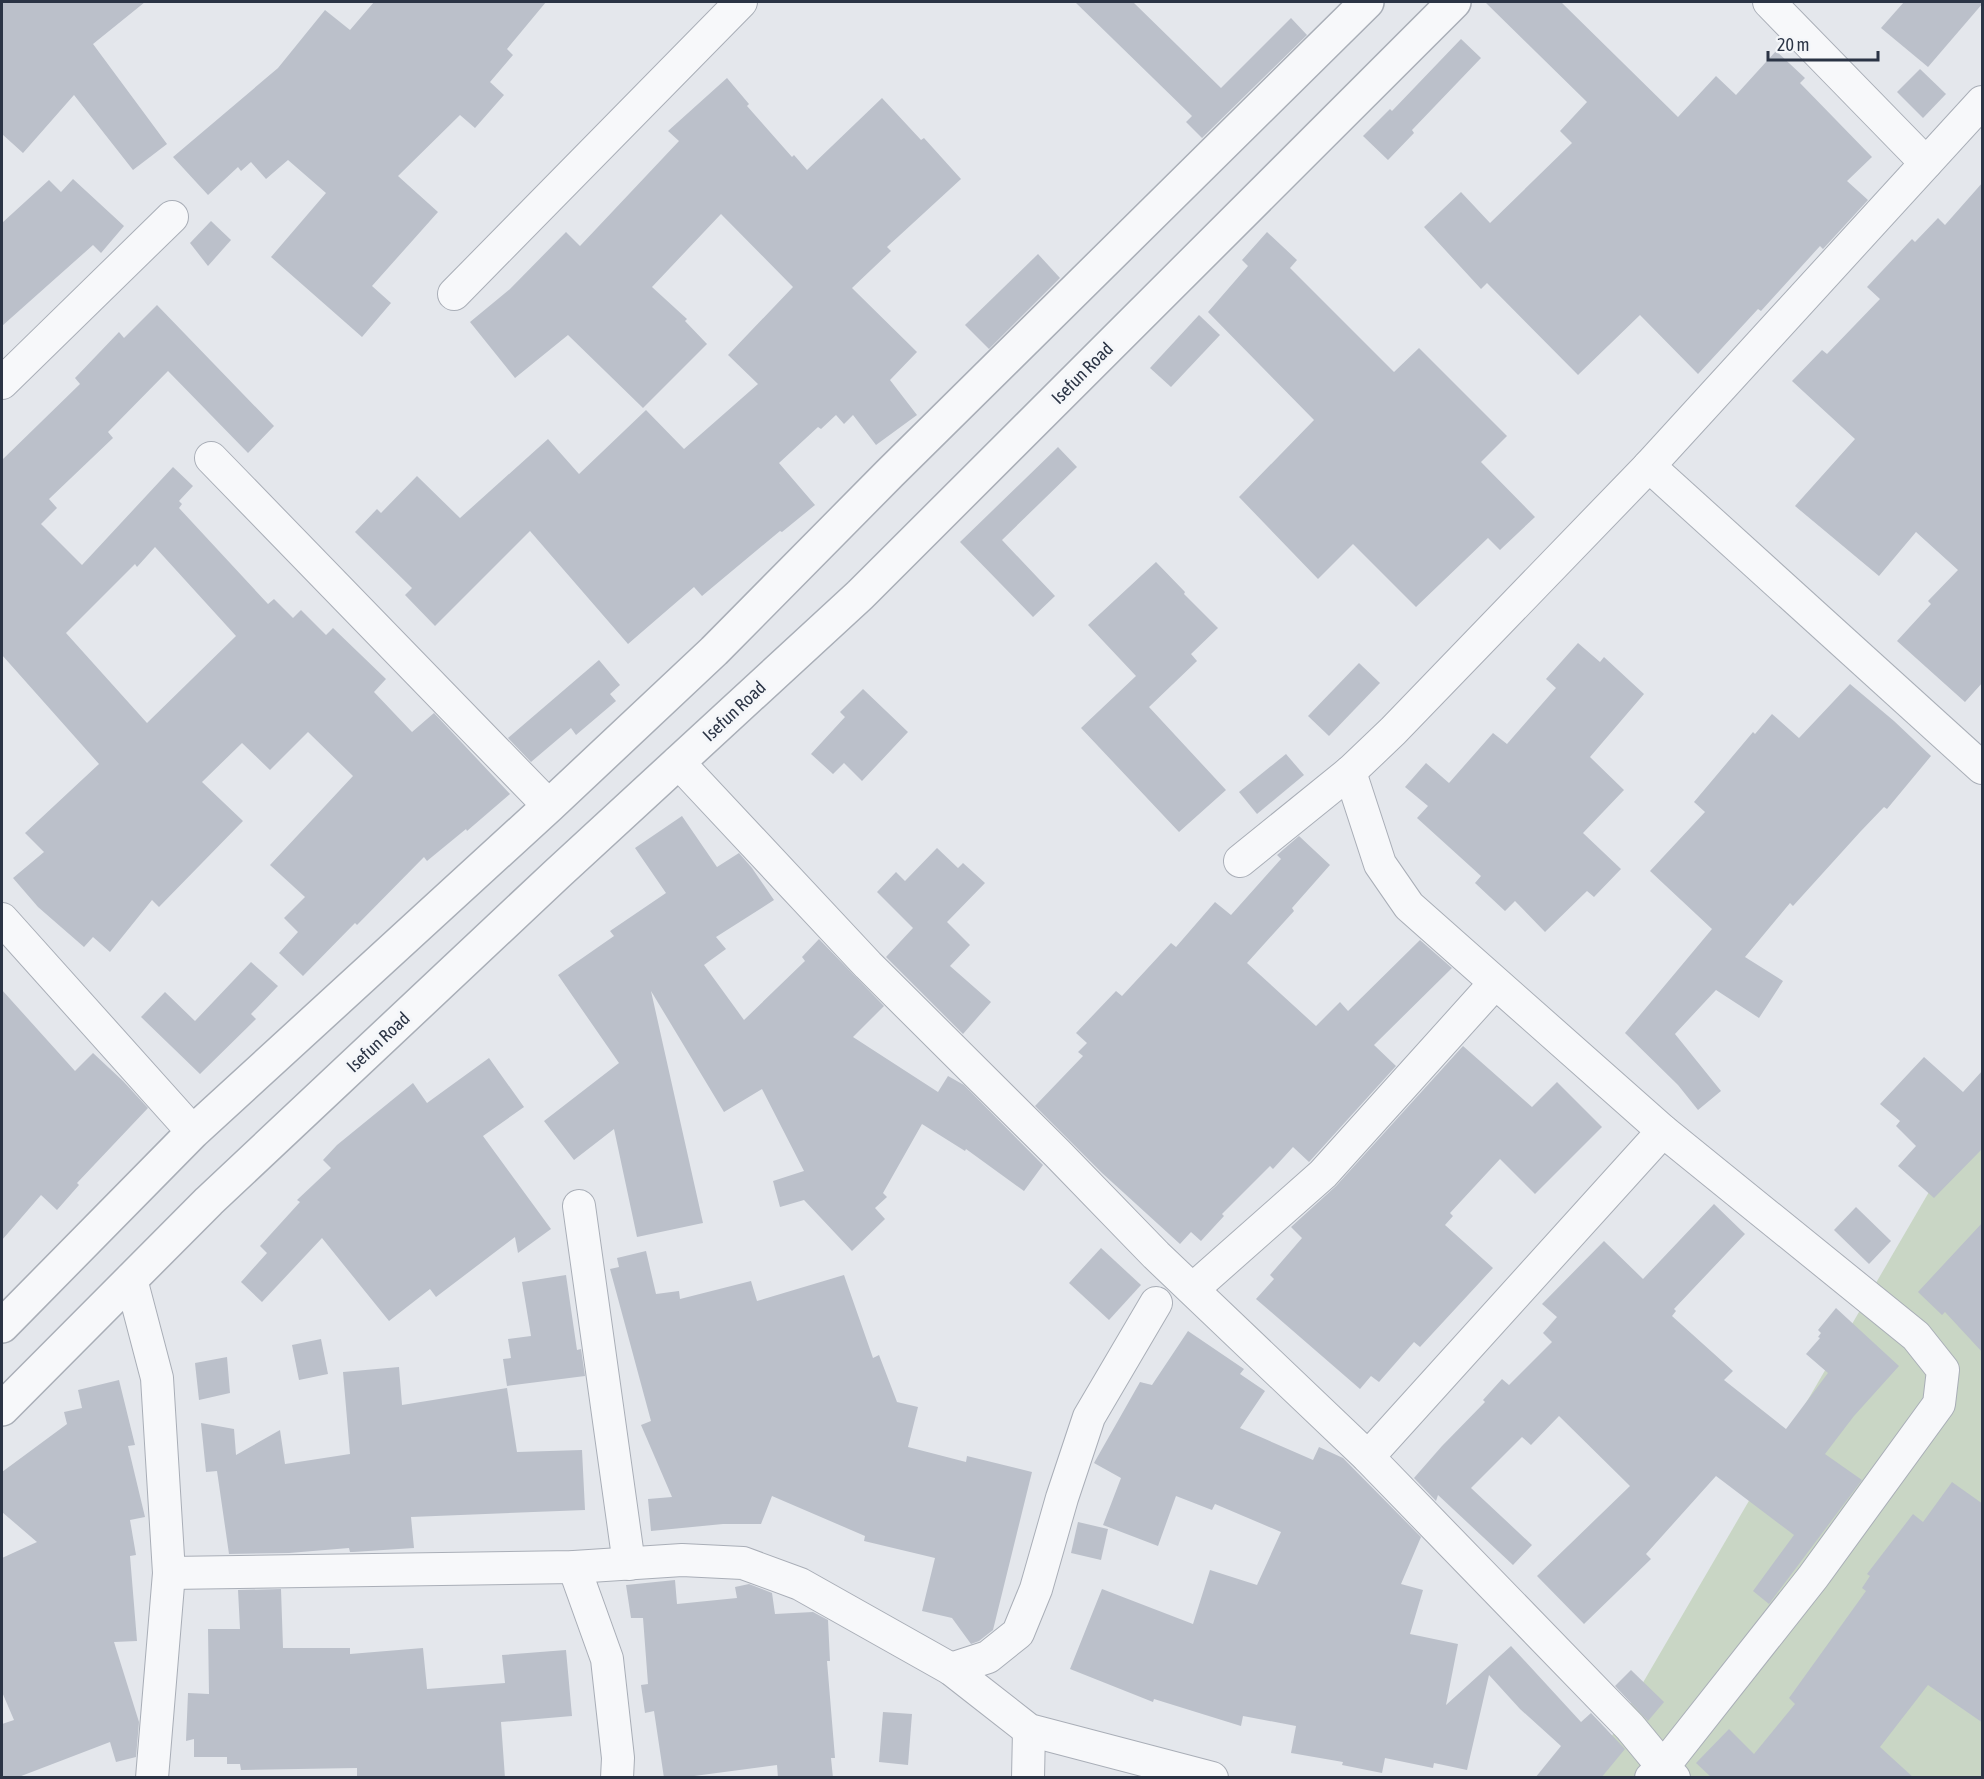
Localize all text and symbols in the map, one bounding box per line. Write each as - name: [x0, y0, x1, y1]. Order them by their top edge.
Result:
- scale bar: [1768, 24, 1878, 62]
- text: 20 m: [1777, 34, 1809, 55]
- street label: Isefun Road: [1047, 338, 1117, 408]
- street label: Isefun Road: [698, 677, 770, 745]
- street label: Isefun Road: [342, 1008, 414, 1076]

